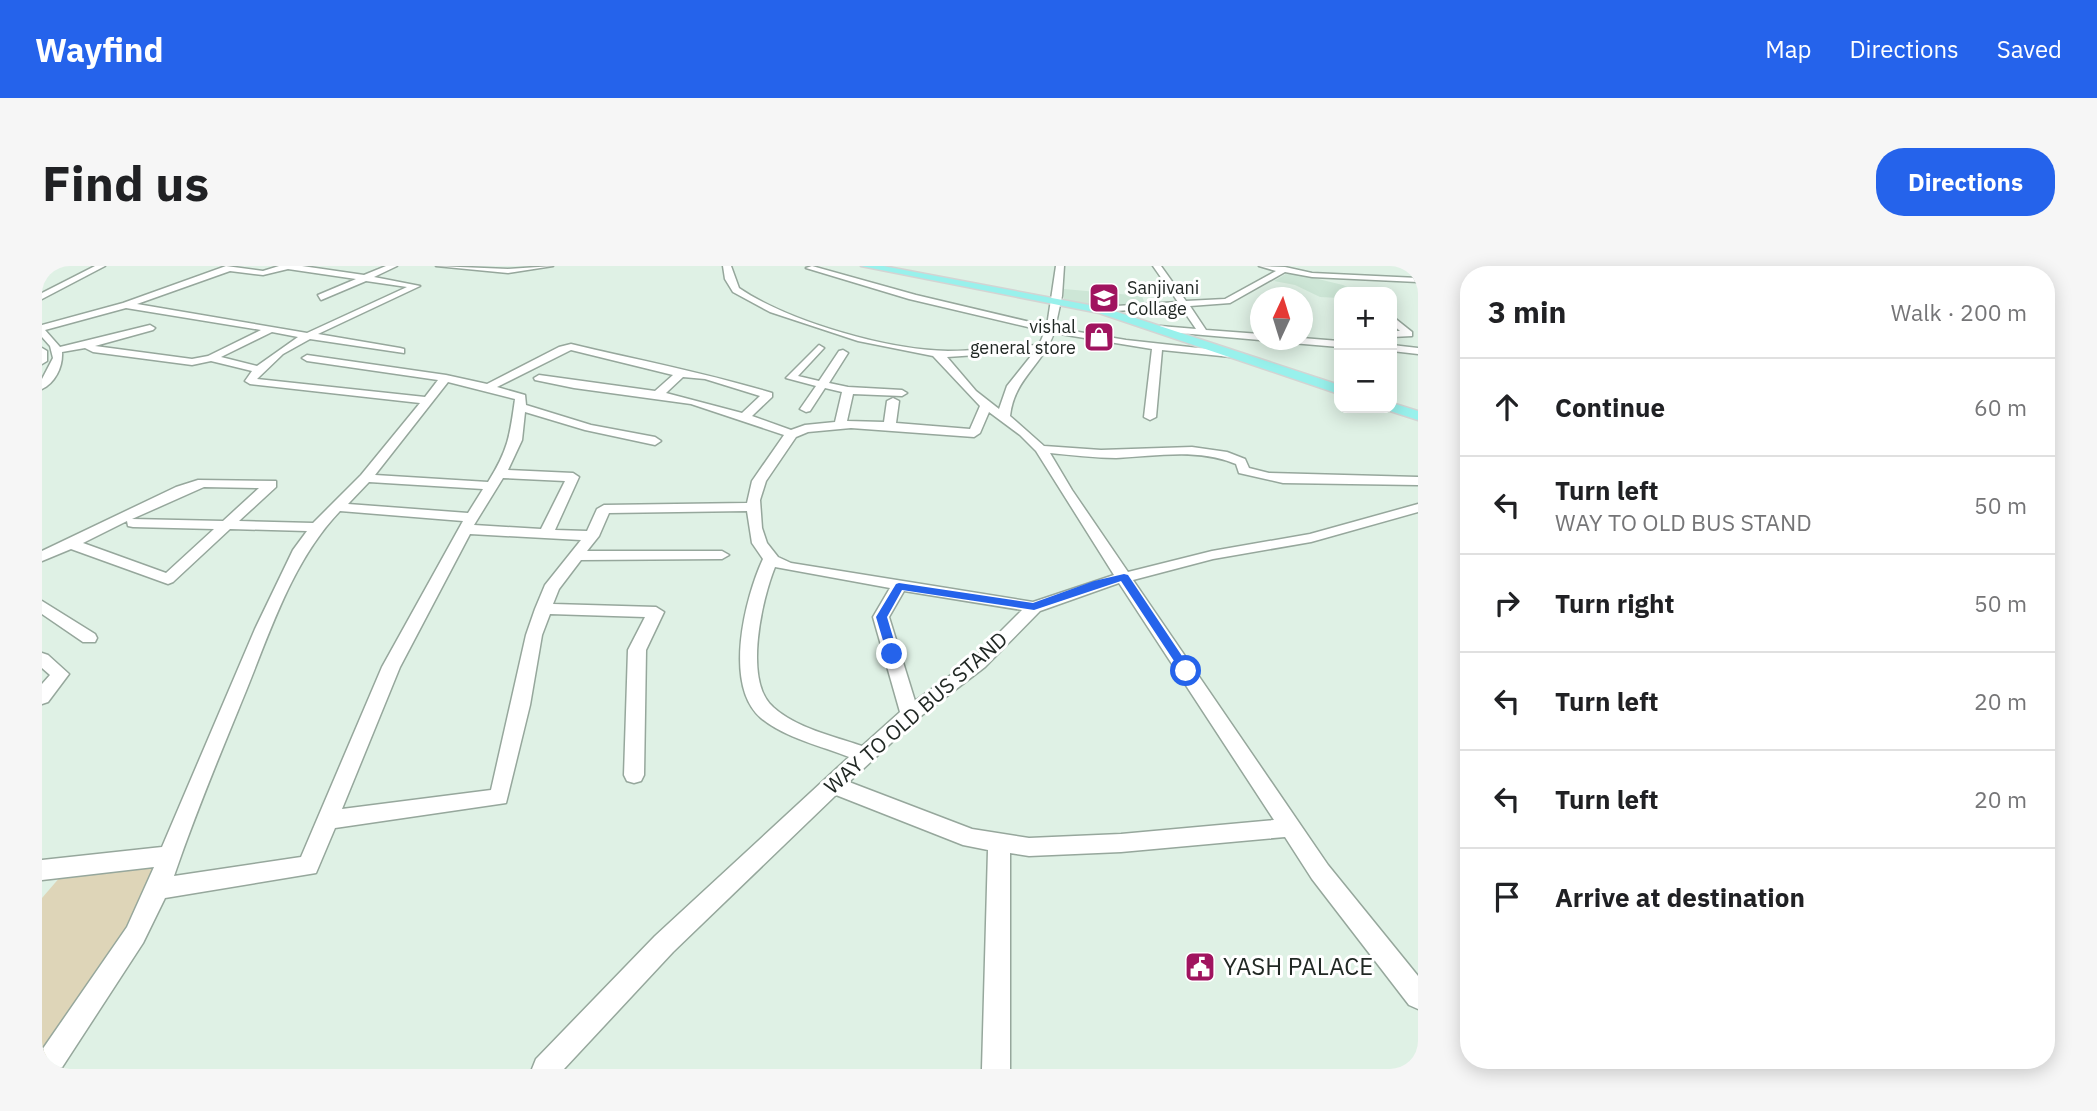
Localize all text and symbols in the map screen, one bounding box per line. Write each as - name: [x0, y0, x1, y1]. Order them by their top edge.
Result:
- text: Wayfind: [35, 28, 164, 71]
- text: Map: [1765, 33, 1811, 65]
- text: Directions: [1849, 33, 1959, 65]
- text: Saved: [1997, 33, 2062, 65]
- button: Directions: [1876, 148, 2055, 216]
- text: Find us: [42, 151, 209, 214]
- place label: Sanjivani Collage: [1127, 276, 1199, 320]
- school or university icon: Sanjivani Collage: [1087, 281, 1121, 315]
- north arrow: [1250, 287, 1313, 350]
- map controls: [1334, 287, 1397, 413]
- button: +: [1334, 287, 1397, 350]
- text: 3 min: [1488, 292, 1566, 331]
- text: Walk · 200 m: [1891, 297, 2027, 327]
- place label: vishal general store: [970, 315, 1076, 359]
- shop icon: vishal general store: [1082, 320, 1116, 354]
- button: −: [1334, 350, 1397, 413]
- icon: ahead: [1488, 388, 1526, 426]
- text: Continue: [1555, 390, 1665, 424]
- text: 60 m: [1974, 392, 2027, 422]
- text: Turn left: [1555, 473, 1658, 507]
- icon: left: [1488, 486, 1526, 524]
- text: 50 m: [1974, 490, 2027, 520]
- text: WAY TO OLD BUS STAND: [1555, 507, 1812, 537]
- icon: right: [1488, 584, 1526, 622]
- text: Turn right: [1555, 586, 1674, 620]
- text: 50 m: [1974, 588, 2027, 618]
- street label: WAY TO OLD BUS STAND: [818, 625, 1013, 800]
- route end: [876, 638, 907, 669]
- route start: [1170, 655, 1201, 686]
- icon: left: [1488, 682, 1526, 720]
- text: Turn left: [1555, 684, 1658, 718]
- text: 20 m: [1974, 686, 2027, 716]
- icon: left: [1488, 780, 1526, 818]
- text: Turn left: [1555, 782, 1658, 816]
- text: 20 m: [1974, 784, 2027, 814]
- icon: arrive: [1488, 878, 1526, 916]
- text: Arrive at destination: [1555, 880, 1805, 914]
- public building icon: YASH PALACE: [1183, 950, 1217, 984]
- place label: YASH PALACE: [1223, 950, 1373, 982]

